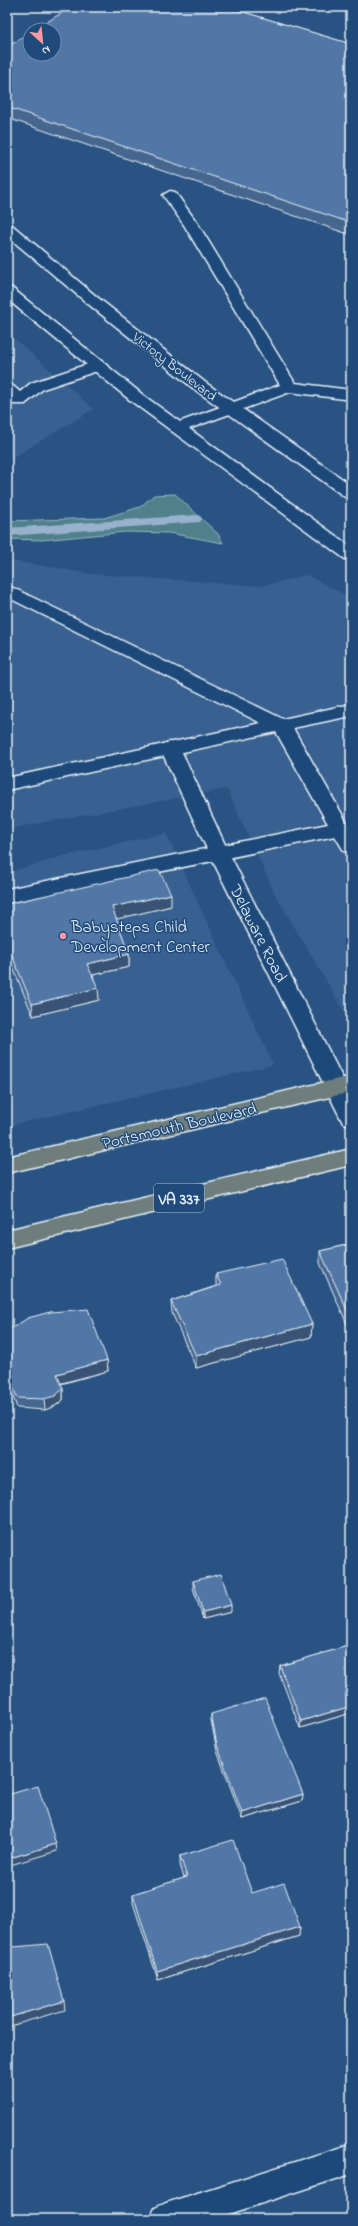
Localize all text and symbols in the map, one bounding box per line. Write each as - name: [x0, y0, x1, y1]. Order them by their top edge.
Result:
- north arrow: [22, 22, 62, 62]
- text: N: [39, 41, 53, 59]
- street label: Victory Boulevard: [126, 327, 221, 408]
- street label: Delaware Road: [222, 880, 293, 987]
- place label: Babysteps Child Development Center: [70, 915, 211, 960]
- marker: Babysteps Child Development Center: [58, 931, 68, 941]
- street label: Portsmouth Boulevard: [100, 1096, 260, 1156]
- road number: VA 337: [154, 1184, 204, 1212]

